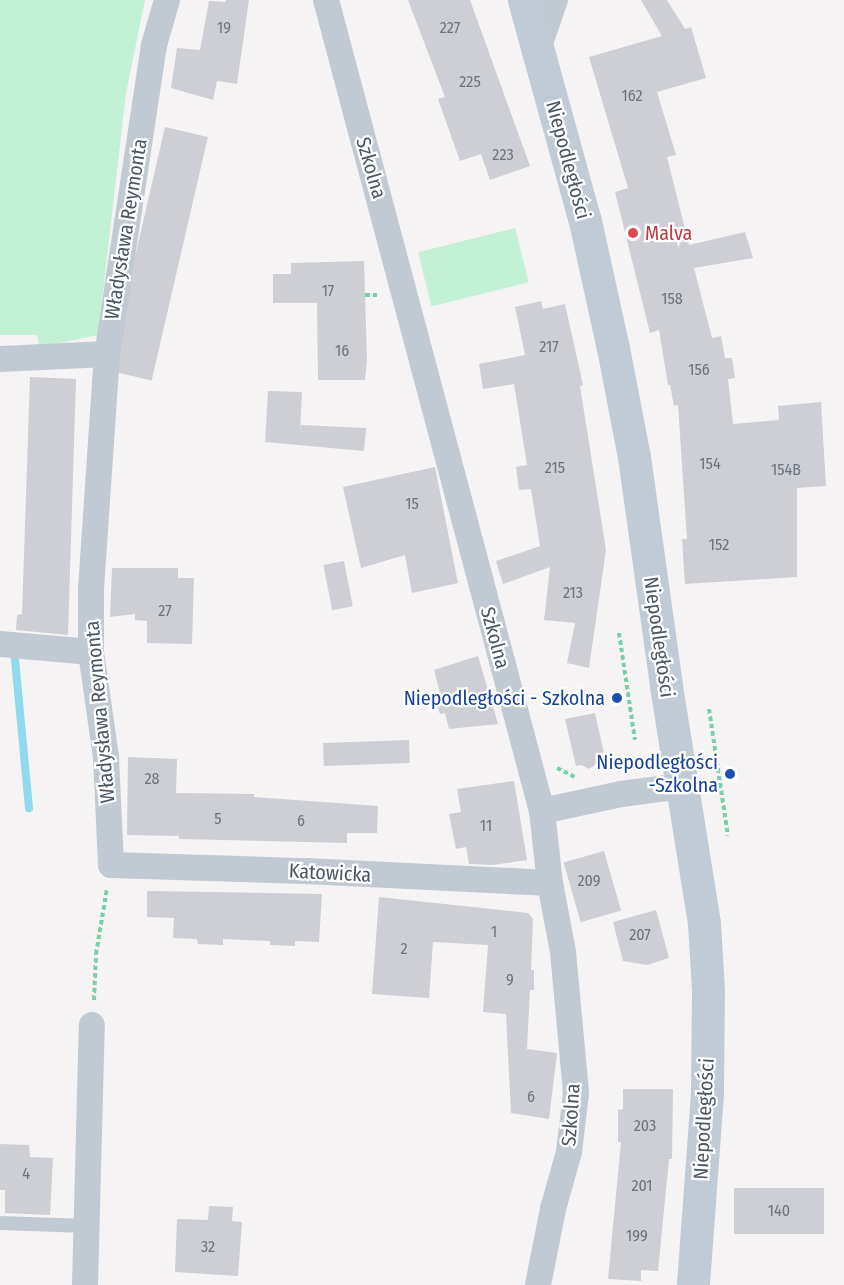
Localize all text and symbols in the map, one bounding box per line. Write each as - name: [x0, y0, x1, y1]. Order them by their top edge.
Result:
- house number: 19: [217, 18, 231, 38]
- house number: 227: [440, 18, 460, 38]
- house number: 225: [459, 72, 481, 92]
- house number: 162: [621, 86, 643, 106]
- street label: Niepodległości: [541, 98, 595, 222]
- street label: Szkolna: [351, 134, 391, 202]
- street label: Władysława Reymonta: [100, 137, 152, 321]
- house number: 223: [492, 145, 514, 165]
- place label: Malva: [645, 221, 692, 245]
- marker: Malva: [626, 226, 640, 240]
- house number: 17: [322, 281, 334, 301]
- house number: 158: [661, 289, 683, 309]
- house number: 217: [539, 337, 559, 357]
- house number: 16: [335, 341, 349, 361]
- house number: 156: [688, 360, 710, 380]
- house number: 154: [699, 454, 721, 474]
- house number: 215: [545, 458, 565, 478]
- house number: 154B: [771, 460, 801, 480]
- house number: 15: [405, 494, 419, 514]
- house number: 152: [709, 535, 729, 555]
- street label: Niepodległości: [639, 575, 679, 699]
- house number: 213: [563, 583, 583, 603]
- house number: 27: [158, 601, 172, 621]
- street label: Szkolna: [475, 605, 515, 671]
- street label: Władysława Reymonta: [80, 620, 120, 804]
- place label: Niepodległości - Szkolna: [404, 686, 605, 710]
- marker: Niepodległości - Szkolna: [610, 691, 624, 705]
- place label: Niepodległości -Szkolna: [596, 750, 718, 797]
- marker: Niepodległości -Szkolna: [723, 767, 737, 781]
- house number: 28: [144, 769, 160, 789]
- house number: 5: [214, 809, 222, 829]
- house number: 6: [297, 811, 305, 831]
- house number: 11: [480, 816, 492, 836]
- street label: Katowicka: [288, 859, 372, 887]
- house number: 209: [577, 871, 601, 891]
- house number: 1: [491, 922, 497, 942]
- house number: 207: [629, 925, 651, 945]
- house number: 2: [400, 939, 408, 959]
- house number: 9: [506, 970, 514, 990]
- street label: Niepodległości: [689, 1058, 719, 1180]
- street label: Szkolna: [557, 1083, 585, 1147]
- house number: 6: [527, 1087, 535, 1107]
- house number: 203: [634, 1116, 656, 1136]
- house number: 4: [22, 1164, 30, 1184]
- house number: 201: [631, 1176, 653, 1196]
- house number: 140: [768, 1201, 790, 1221]
- house number: 199: [626, 1226, 648, 1246]
- house number: 32: [201, 1237, 215, 1257]

